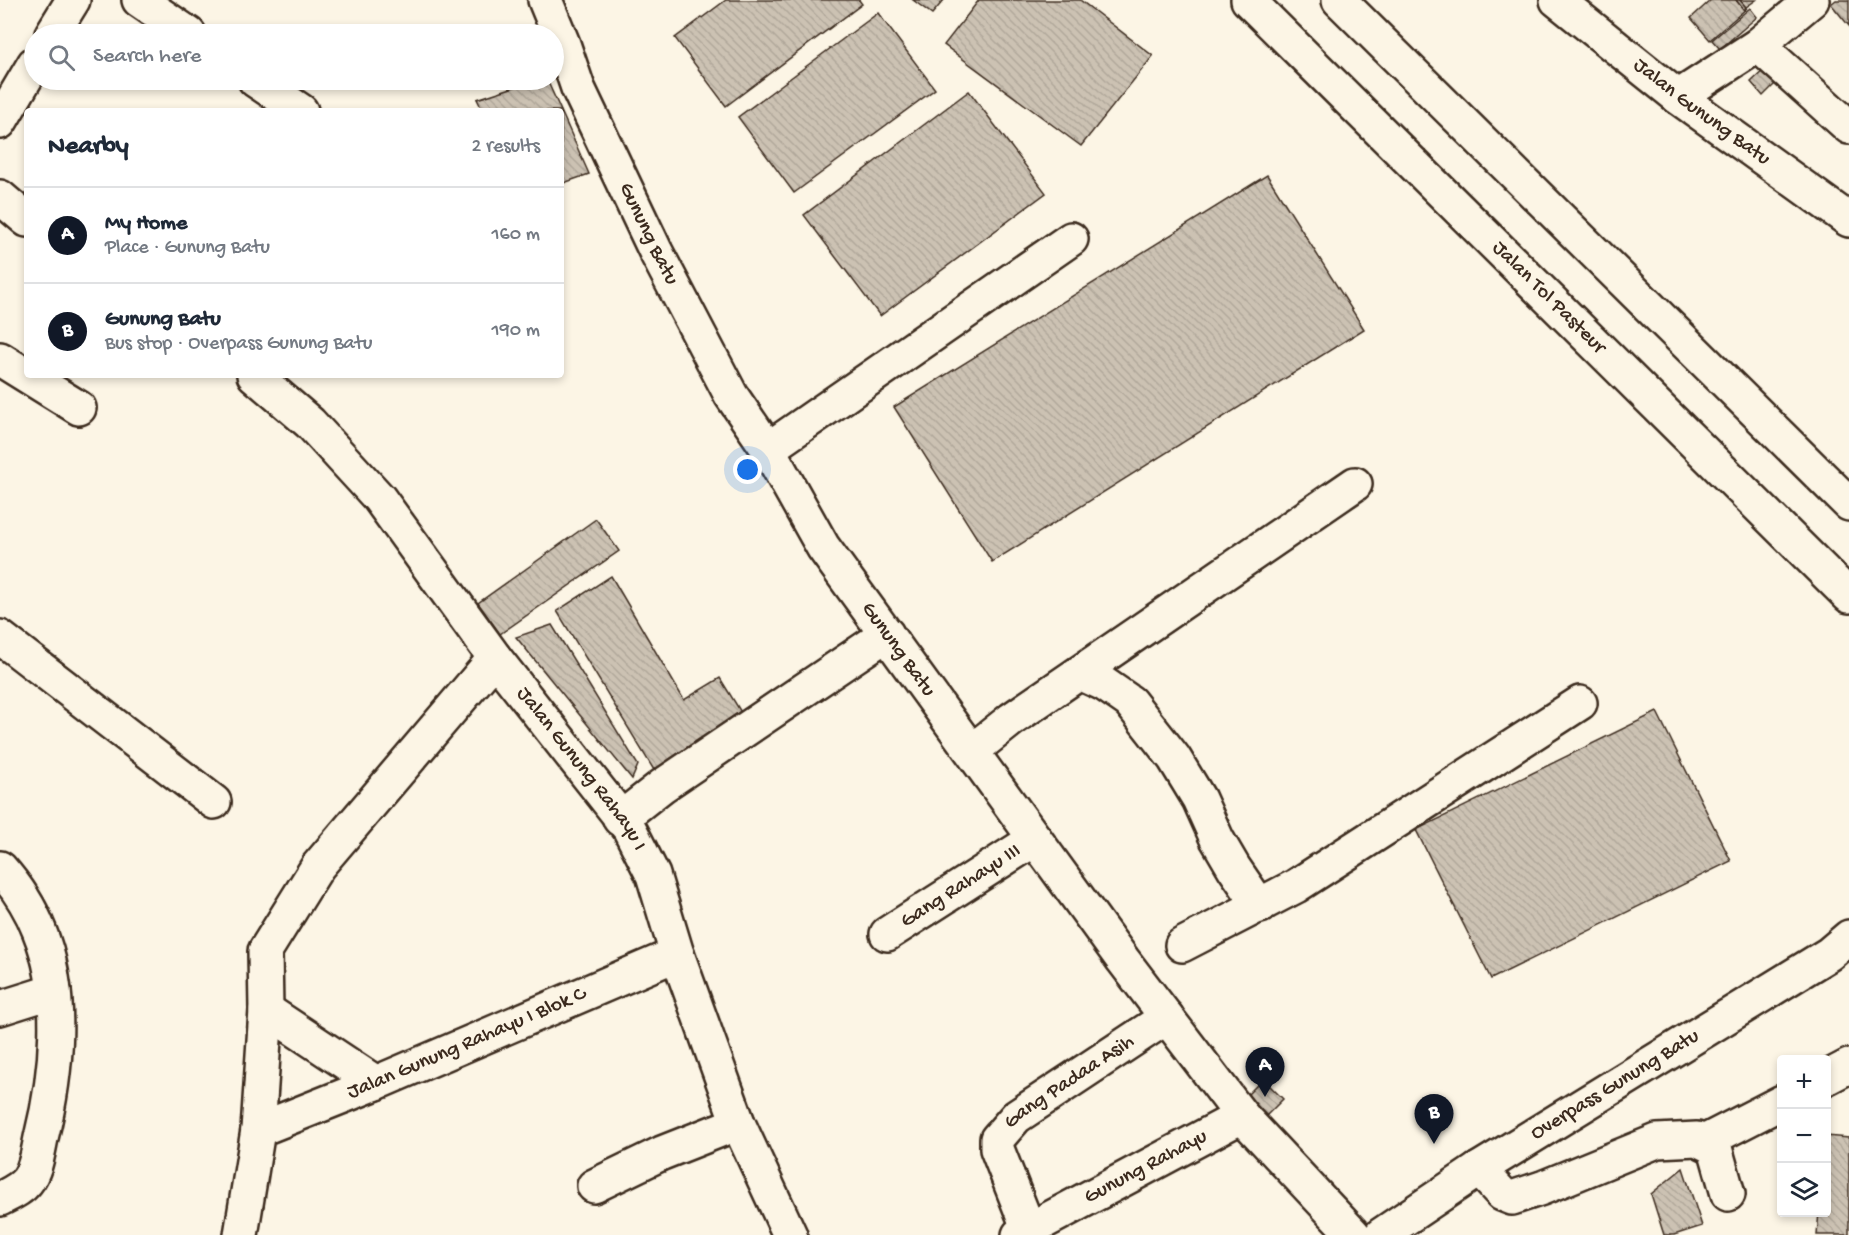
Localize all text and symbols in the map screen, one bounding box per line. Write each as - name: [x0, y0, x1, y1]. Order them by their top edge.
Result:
- search box: [24, 24, 564, 90]
- icon: search: [45, 41, 78, 74]
- text: Search here: [93, 44, 201, 70]
- street label: Jalan Gunung Batu: [1628, 53, 1775, 172]
- text: Nearby: [48, 132, 129, 163]
- text: 2 results: [471, 136, 540, 159]
- street label: Gunung Batu: [612, 179, 684, 290]
- text: My Home: [105, 211, 187, 237]
- text: A: [62, 224, 73, 247]
- text: 160 m: [491, 224, 540, 247]
- street label: Jalan Tol Pasteur: [1486, 236, 1612, 361]
- text: Place · Gunung Batu: [105, 237, 270, 260]
- text: Gunung Batu: [105, 307, 221, 333]
- text: B: [62, 320, 73, 343]
- text: 190 m: [492, 320, 540, 343]
- text: Bus stop · Overpass Gunung Batu: [105, 333, 372, 356]
- your location: [733, 455, 762, 484]
- street label: Gunung Batu: [855, 598, 940, 702]
- street label: Jalan Gunung Rahayu I: [510, 682, 651, 855]
- street label: Gang Rahayu III: [896, 839, 1026, 934]
- street label: Jalan Gunung Rahayu I Blok C: [344, 981, 591, 1106]
- street label: Overpass Gunung Batu: [1526, 1024, 1704, 1147]
- street label: Gang Padaa Asih: [999, 1029, 1139, 1134]
- pin: A: [1246, 1048, 1284, 1097]
- map controls: [1777, 1055, 1831, 1217]
- button: +: [1777, 1055, 1831, 1109]
- pin: B: [1414, 1094, 1454, 1144]
- button: −: [1777, 1109, 1831, 1163]
- street label: Gunung Rahayu: [1080, 1124, 1212, 1210]
- button: layers: [1777, 1163, 1831, 1217]

